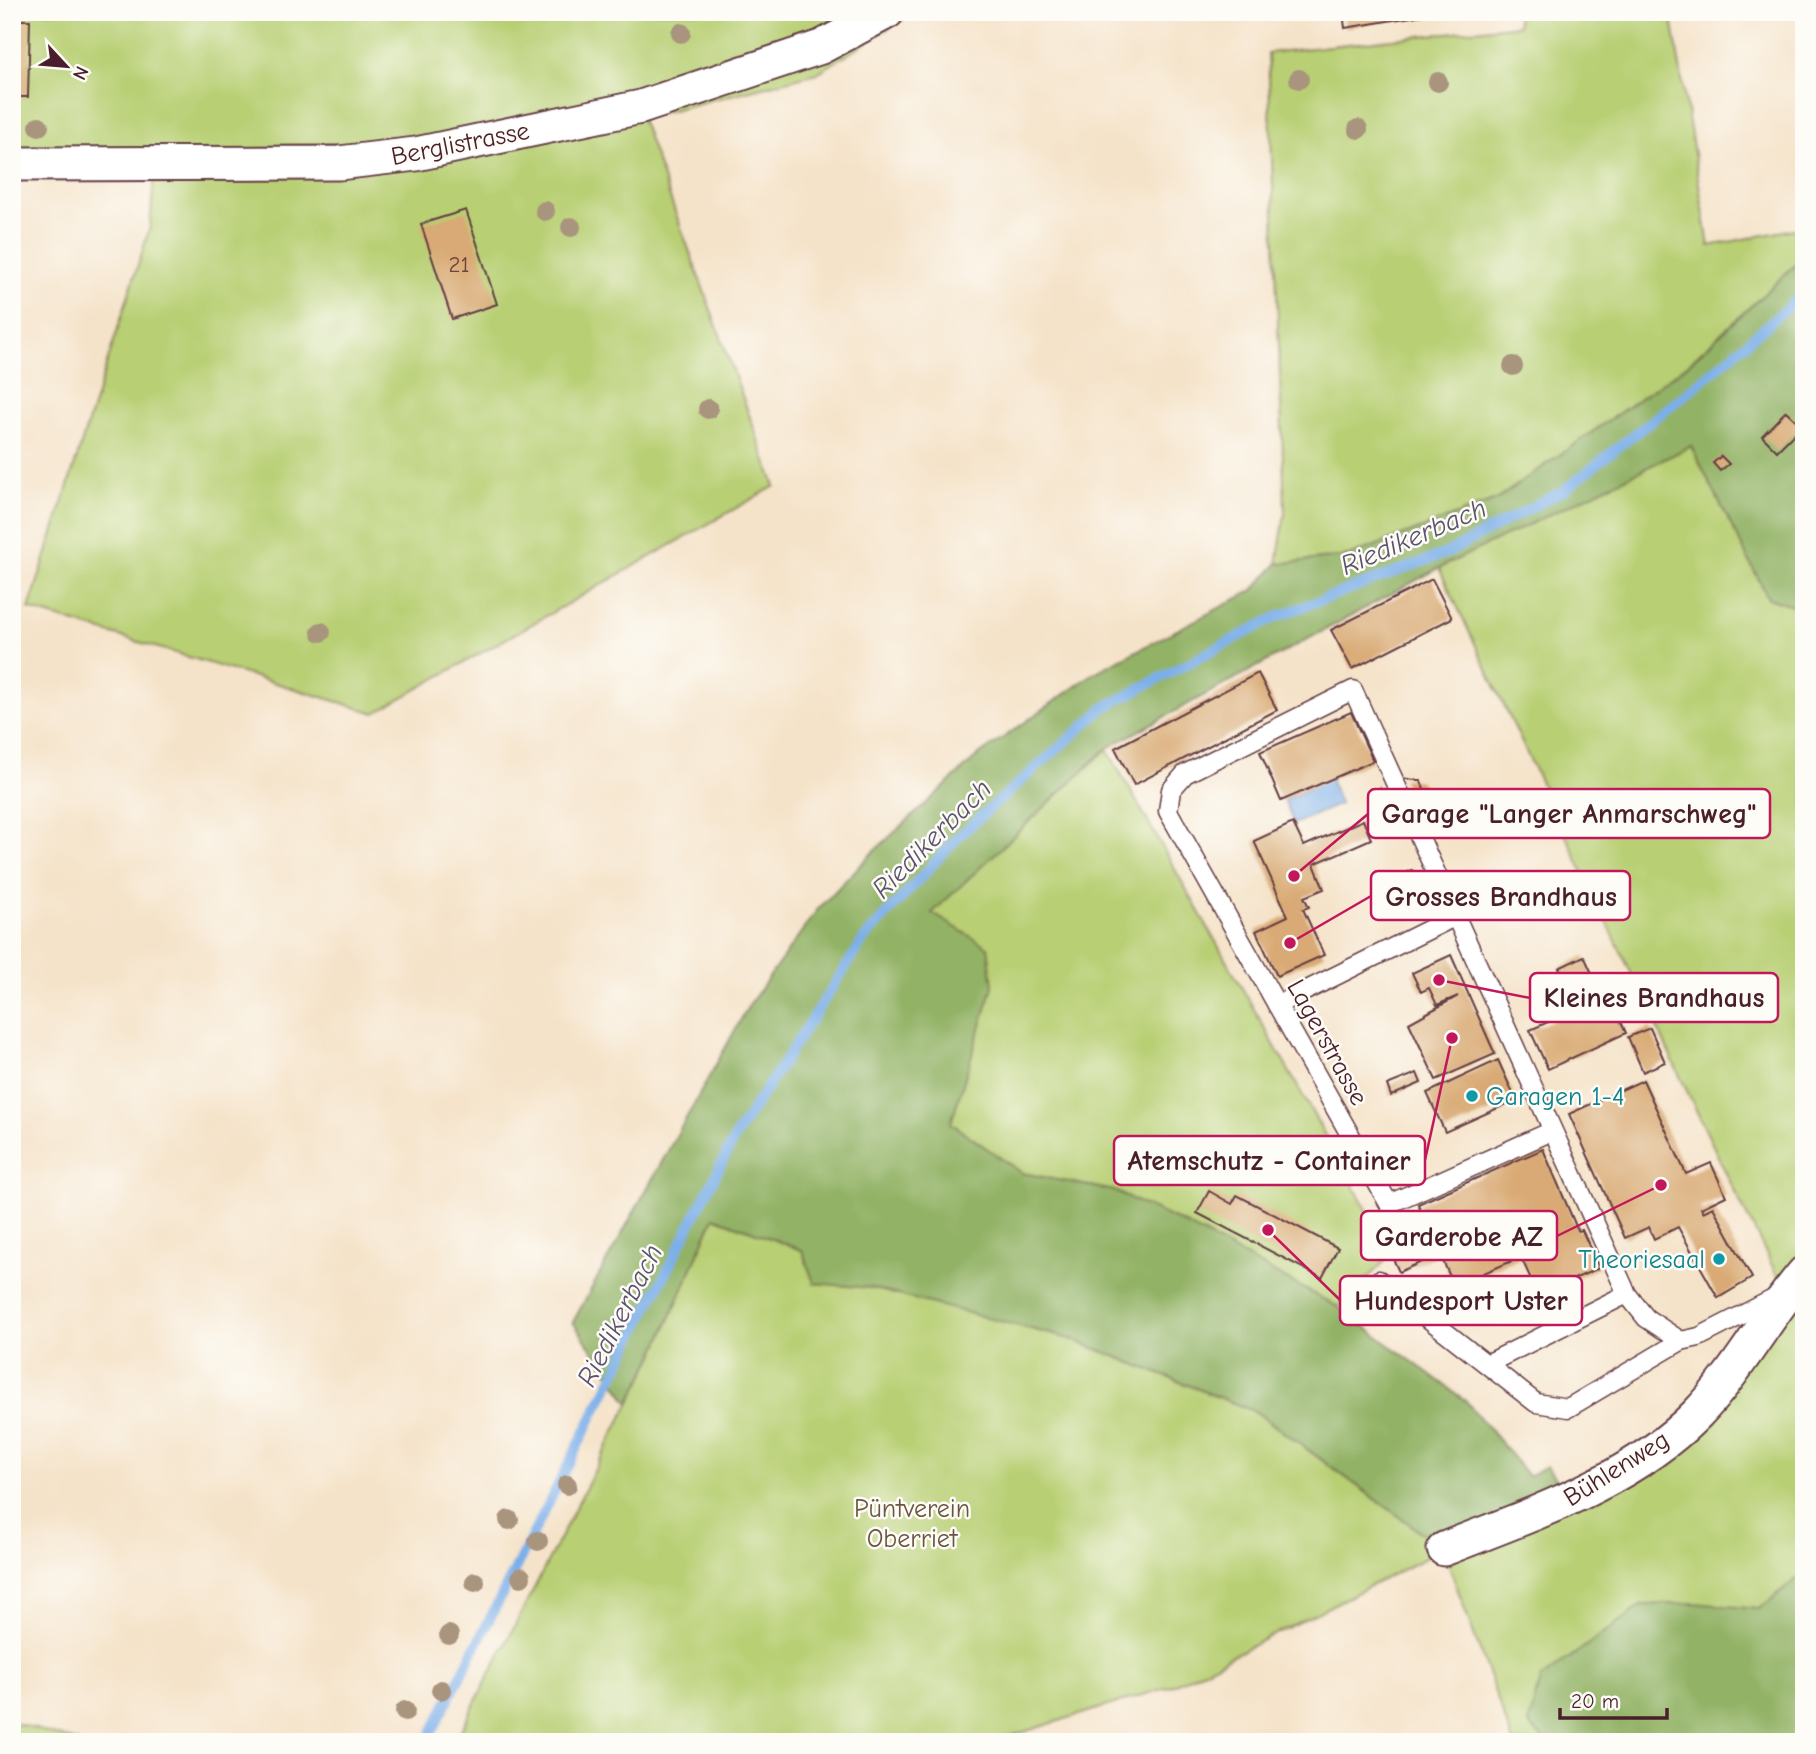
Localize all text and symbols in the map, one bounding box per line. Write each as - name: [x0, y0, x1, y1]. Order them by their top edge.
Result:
- north arrow: [32, 32, 102, 102]
- text: N: [68, 63, 93, 83]
- street label: Berglistrasse: [389, 116, 532, 172]
- house number: 21: [448, 251, 470, 278]
- water label: Riedikerbach: [1336, 492, 1491, 582]
- water label: Riedikerbach: [866, 773, 998, 905]
- callout: Garage "Langer Anmarschweg": [1368, 789, 1770, 838]
- text: Garage "Langer Anmarschweg": [1382, 798, 1756, 830]
- callout: Grosses Brandhaus: [1371, 871, 1630, 920]
- text: Grosses Brandhaus: [1385, 881, 1617, 913]
- callout: Kleines Brandhaus: [1530, 973, 1778, 1022]
- street label: Lagerstrasse: [1280, 974, 1374, 1111]
- text: Kleines Brandhaus: [1544, 982, 1764, 1014]
- place label: Garagen 1-4: [1486, 1082, 1624, 1112]
- marker: Garagen 1-4: [1464, 1088, 1480, 1104]
- callout: Atemschutz - Container: [1114, 1136, 1425, 1185]
- text: Atemschutz - Container: [1127, 1145, 1411, 1177]
- callout: Garderobe AZ: [1361, 1211, 1557, 1260]
- text: Garderobe AZ: [1375, 1221, 1543, 1253]
- water label: Riedikerbach: [570, 1239, 669, 1392]
- place label: Theoriesaal: [1578, 1245, 1705, 1275]
- marker: Theoriesaal: [1711, 1251, 1727, 1267]
- callout: Hundesport Uster: [1340, 1276, 1582, 1325]
- text: Hundesport Uster: [1354, 1285, 1569, 1317]
- street label: Bühlenweg: [1558, 1425, 1675, 1513]
- park label: Püntverein Oberriet: [854, 1494, 970, 1554]
- scale bar: [1560, 1677, 1667, 1721]
- text: 20 m: [1571, 1689, 1619, 1713]

